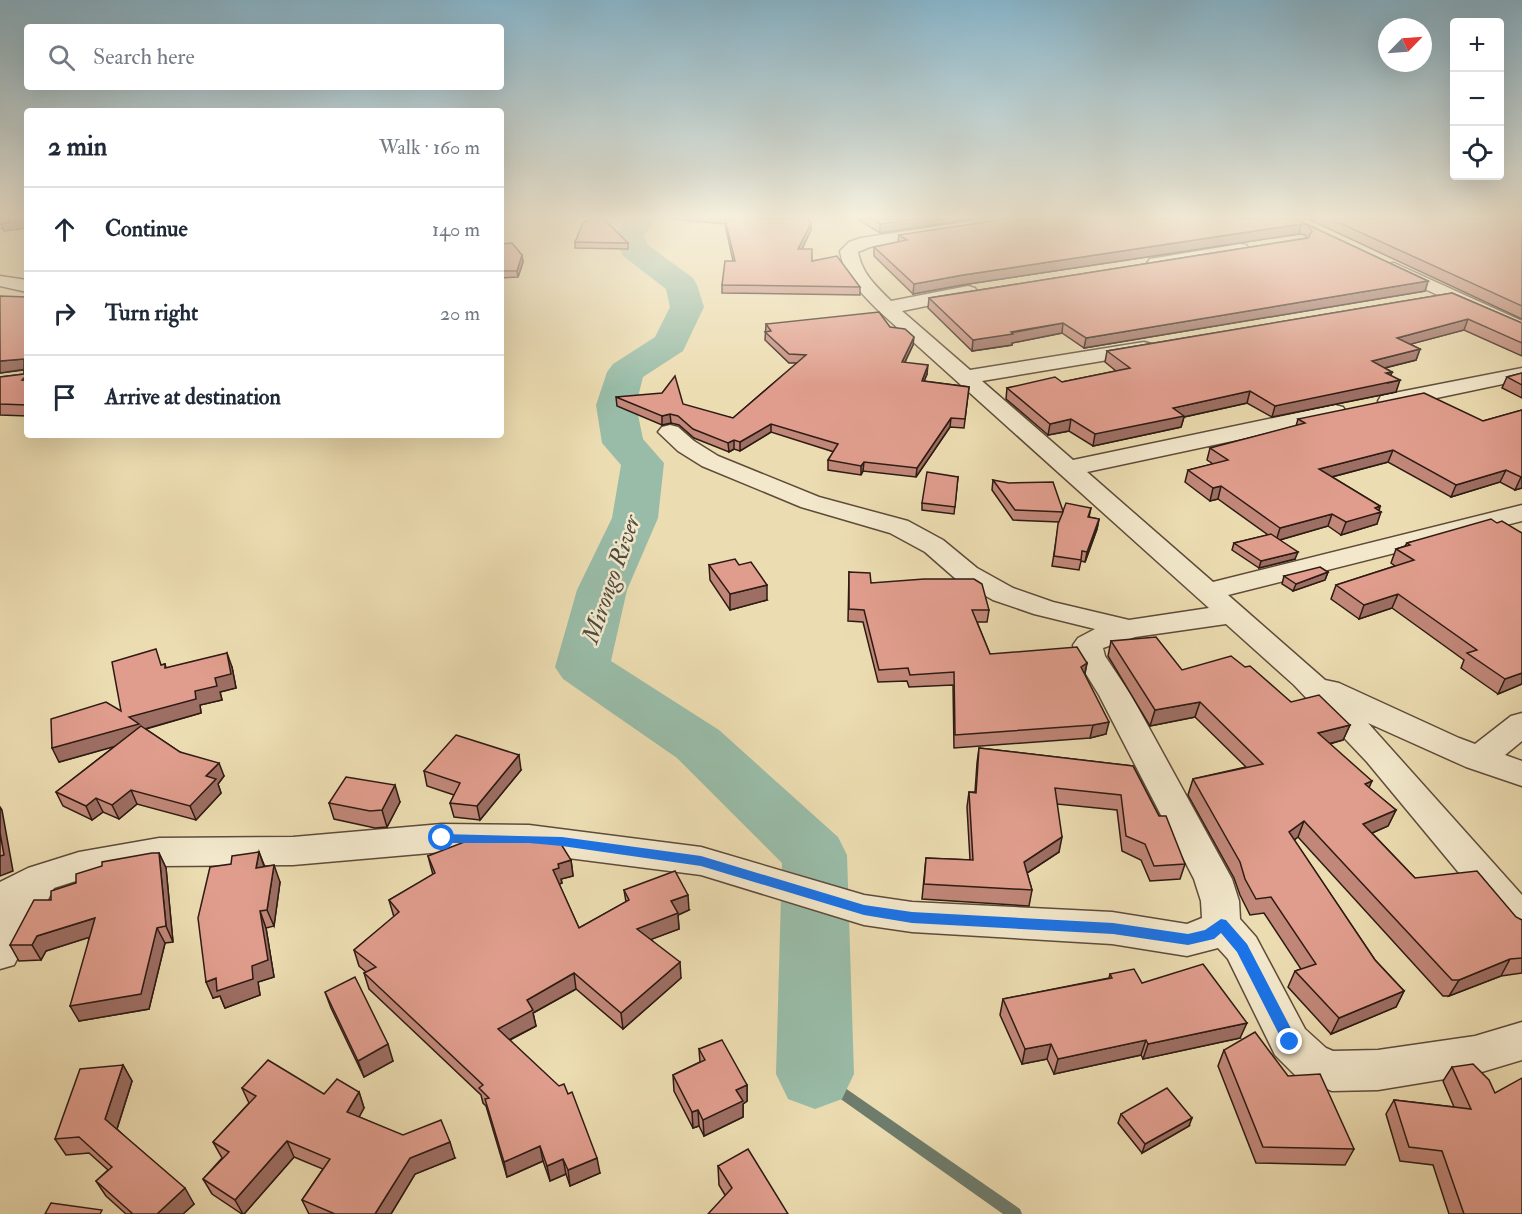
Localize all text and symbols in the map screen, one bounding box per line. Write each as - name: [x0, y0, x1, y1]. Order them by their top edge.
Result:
- north arrow: [1378, 18, 1432, 72]
- map controls: [1450, 18, 1504, 180]
- button: +: [1450, 18, 1504, 72]
- search box: [24, 24, 504, 90]
- icon: search: [45, 41, 78, 74]
- text: Search here: [93, 43, 195, 71]
- button: −: [1450, 72, 1504, 126]
- button: locate: [1450, 126, 1504, 180]
- text: 2 min: [48, 131, 107, 163]
- text: Walk · 160 m: [379, 135, 480, 160]
- icon: ahead: [48, 213, 81, 246]
- text: Continue: [105, 215, 188, 243]
- text: 140 m: [432, 217, 480, 242]
- icon: right: [48, 297, 81, 330]
- text: Turn right: [105, 299, 198, 327]
- text: 20 m: [440, 301, 480, 326]
- icon: arrive: [48, 381, 81, 414]
- text: Arrive at destination: [105, 383, 281, 411]
- water label: Mirongo River: [574, 510, 648, 649]
- route start: [428, 824, 454, 850]
- route end: [1276, 1028, 1302, 1054]

